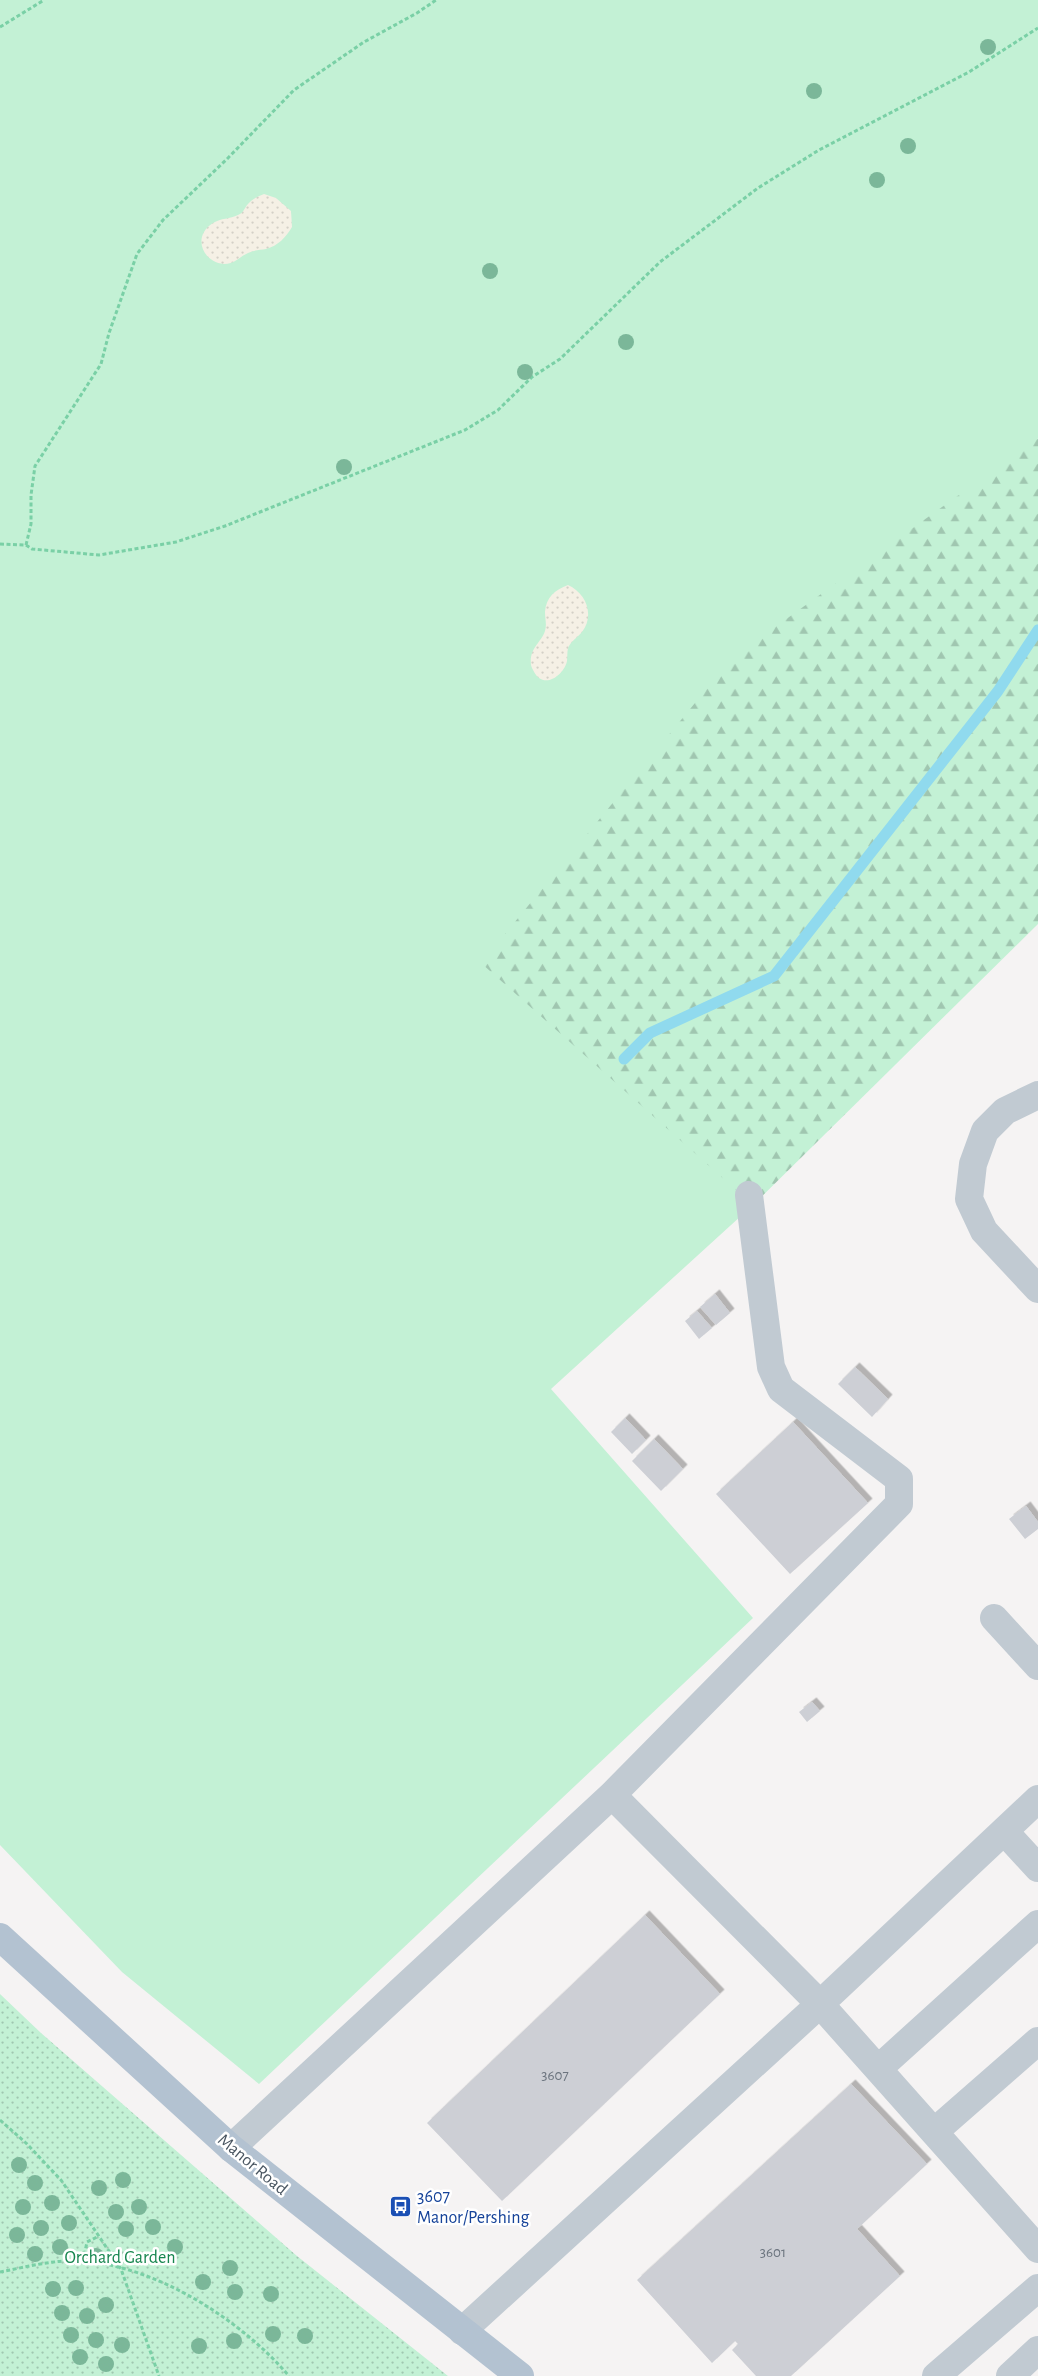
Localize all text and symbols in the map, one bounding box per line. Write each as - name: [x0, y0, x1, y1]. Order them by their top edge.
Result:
- house number: 3607: [541, 2068, 569, 2083]
- street label: Manor Road: [214, 2131, 291, 2199]
- place label: 3607 Manor/Pershing: [417, 2188, 529, 2227]
- bus stop icon: 3607 Manor/Pershing: [389, 2194, 413, 2218]
- house number: 3601: [760, 2245, 786, 2260]
- park label: Orchard Garden: [64, 2249, 176, 2267]

